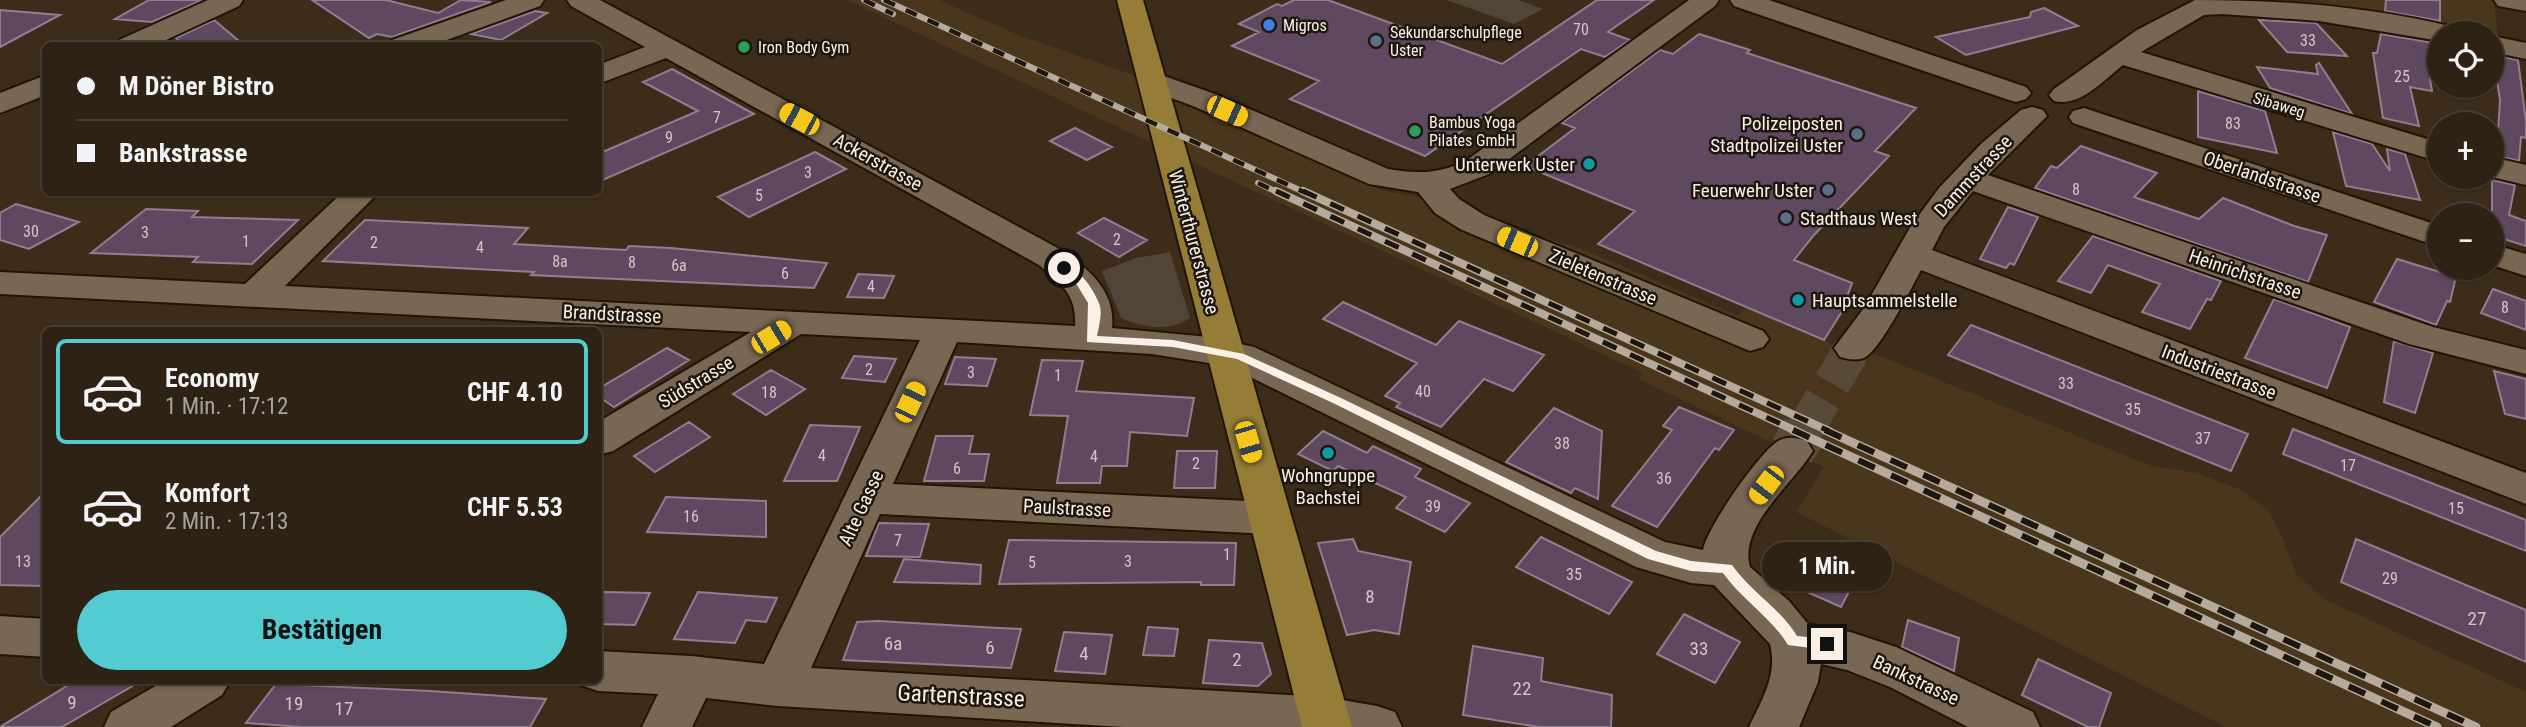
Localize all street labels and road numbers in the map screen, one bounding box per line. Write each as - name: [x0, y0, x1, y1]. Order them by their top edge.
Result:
- street label: Sibaweg: [2251, 88, 2307, 122]
- street label: Ackerstrasse: [830, 128, 926, 196]
- street label: Dammstrasse: [1929, 130, 2017, 222]
- street label: Oberlandstrasse: [2200, 146, 2324, 208]
- street label: Winterthurerstrasse: [1164, 167, 1224, 317]
- street label: Zieletenstrasse: [1545, 244, 1661, 310]
- street label: Heinrichstrasse: [2186, 244, 2304, 304]
- street label: Brandstrasse: [562, 300, 662, 328]
- street label: Industriestrasse: [2158, 340, 2280, 404]
- street label: Südstrasse: [654, 351, 738, 413]
- street label: Alte Gasse: [834, 466, 889, 549]
- street label: Paulstrasse: [1022, 494, 1112, 522]
- street label: Bankstrasse: [1869, 650, 1963, 710]
- street label: Gartenstrasse: [897, 679, 1025, 713]

